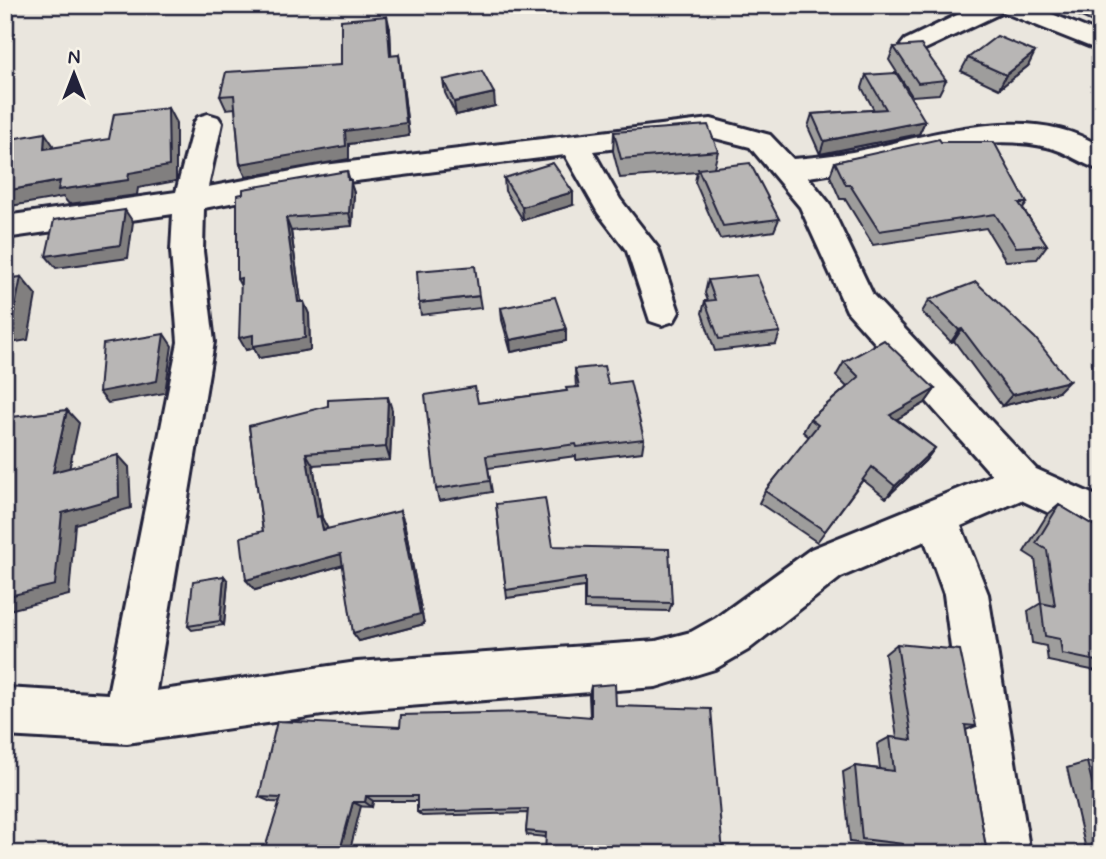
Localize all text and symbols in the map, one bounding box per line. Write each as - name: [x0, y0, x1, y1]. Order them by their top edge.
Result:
- north arrow: [38, 38, 108, 108]
- text: N: [68, 46, 80, 71]

